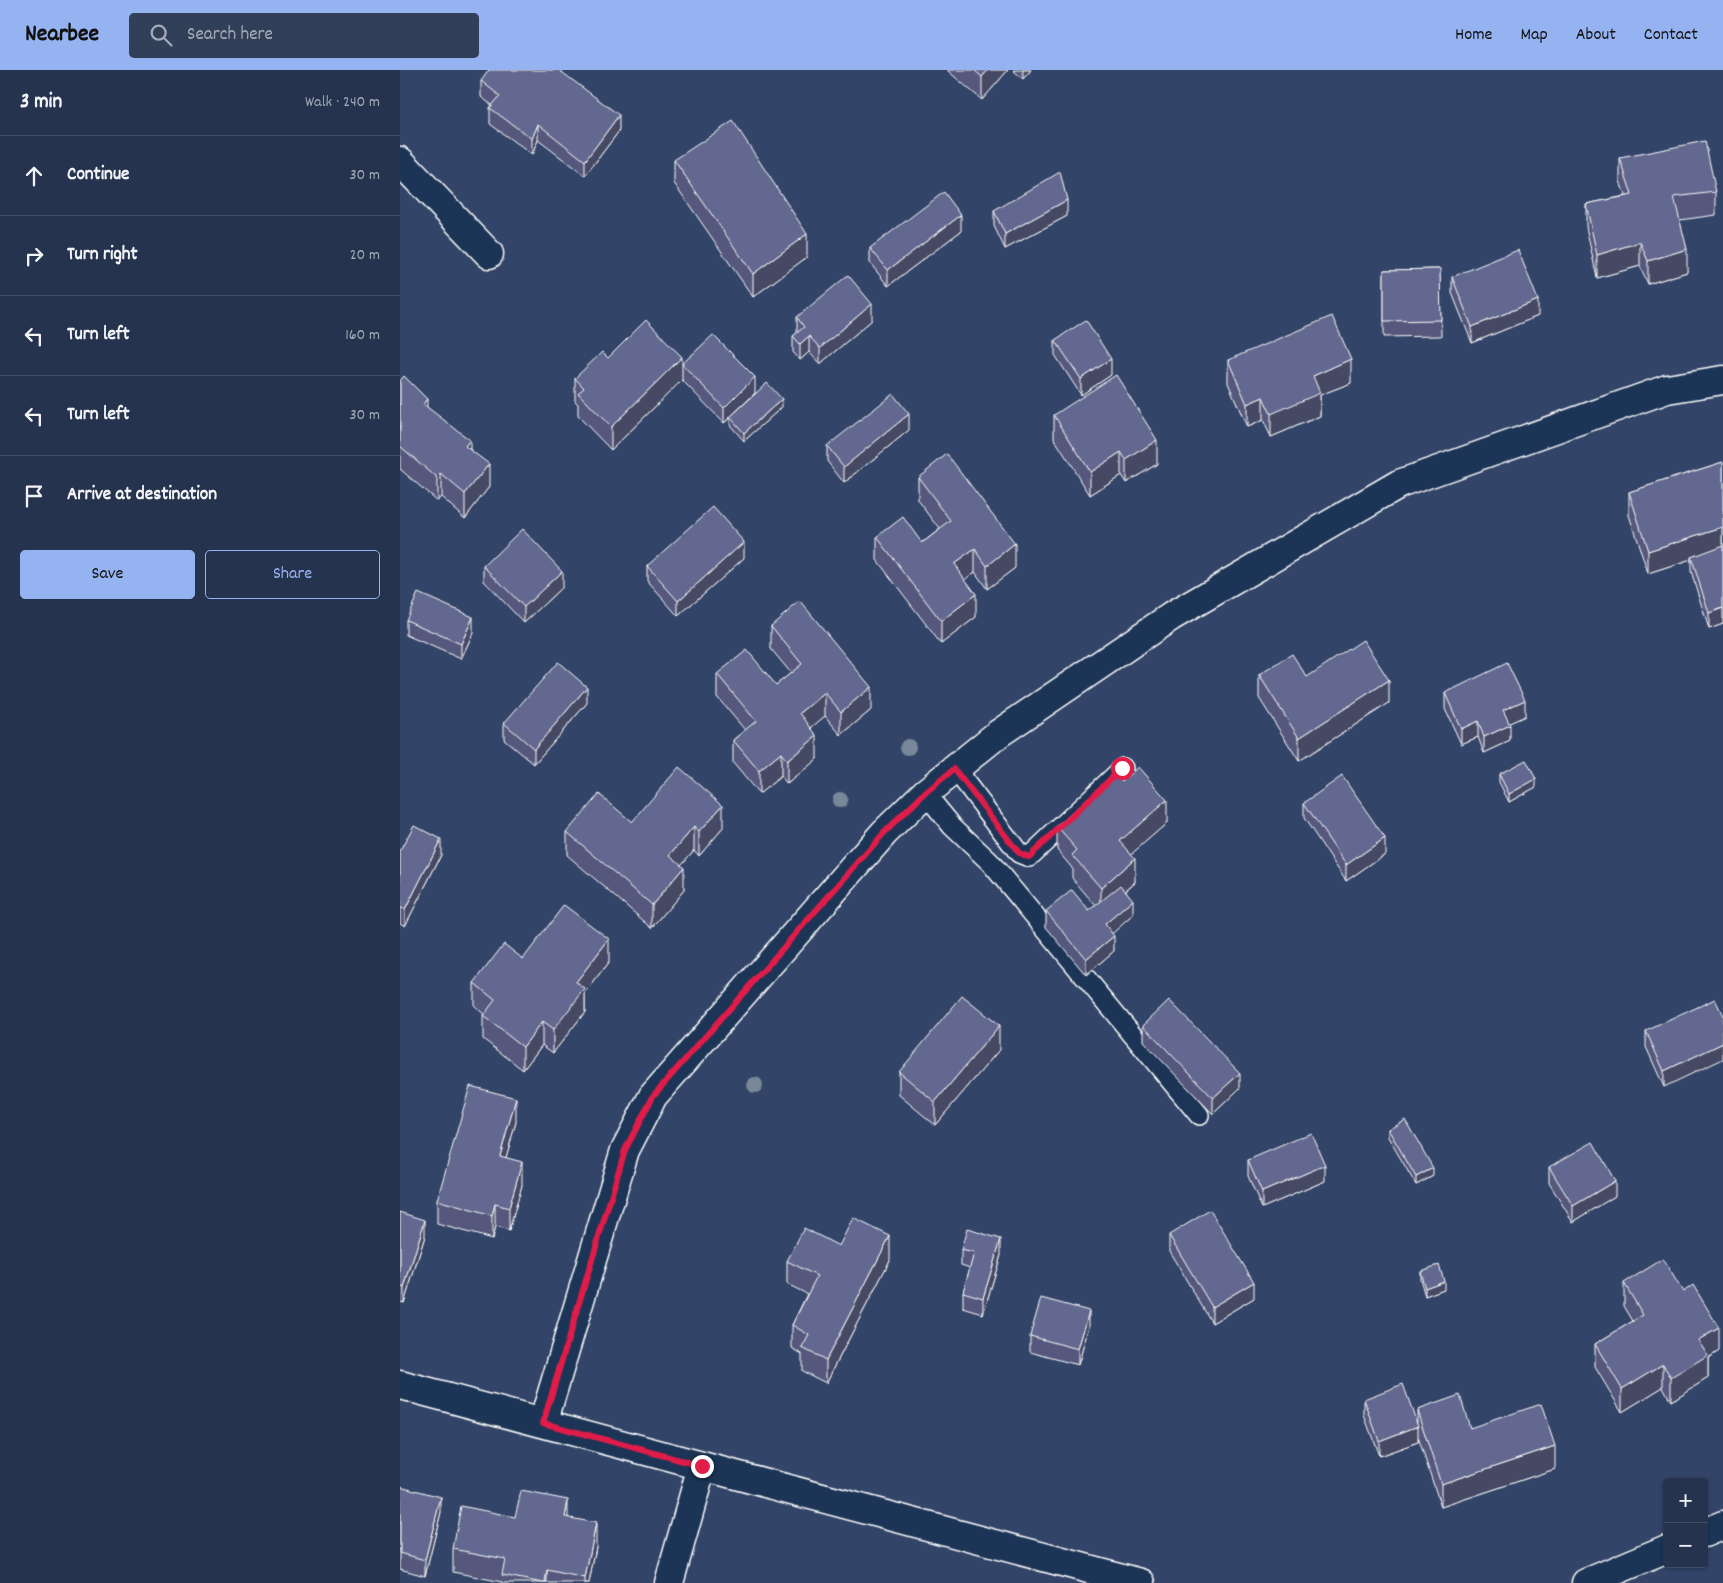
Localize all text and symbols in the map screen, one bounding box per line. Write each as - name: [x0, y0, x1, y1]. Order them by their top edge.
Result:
- search box: [129, 13, 479, 58]
- text: Nearbee: [25, 18, 99, 52]
- icon: search: [147, 21, 175, 49]
- text: Search here: [187, 22, 273, 49]
- text: Home: [1455, 23, 1492, 48]
- text: Map: [1520, 23, 1548, 48]
- text: About: [1576, 23, 1616, 48]
- text: Contact: [1644, 23, 1698, 48]
- text: 3 min: [20, 88, 62, 118]
- text: Walk · 240 m: [305, 91, 380, 114]
- icon: ahead: [20, 162, 48, 190]
- text: Continue: [67, 162, 129, 189]
- text: 30 m: [350, 164, 380, 187]
- icon: right: [20, 242, 48, 270]
- text: Turn right: [67, 242, 138, 269]
- text: 20 m: [350, 244, 380, 267]
- icon: left: [20, 322, 48, 350]
- text: Turn left: [67, 322, 130, 349]
- text: 160 m: [345, 324, 380, 347]
- icon: left: [20, 402, 48, 430]
- text: Turn left: [67, 402, 130, 429]
- text: 30 m: [350, 404, 380, 427]
- icon: arrive: [20, 482, 48, 510]
- text: Arrive at destination: [67, 482, 217, 509]
- button: Save: [20, 550, 195, 599]
- button: Share: [205, 550, 380, 599]
- route start: [1111, 757, 1134, 780]
- route end: [691, 1455, 714, 1478]
- map controls: [1663, 1478, 1708, 1568]
- button: +: [1663, 1478, 1708, 1523]
- button: −: [1663, 1523, 1708, 1568]

